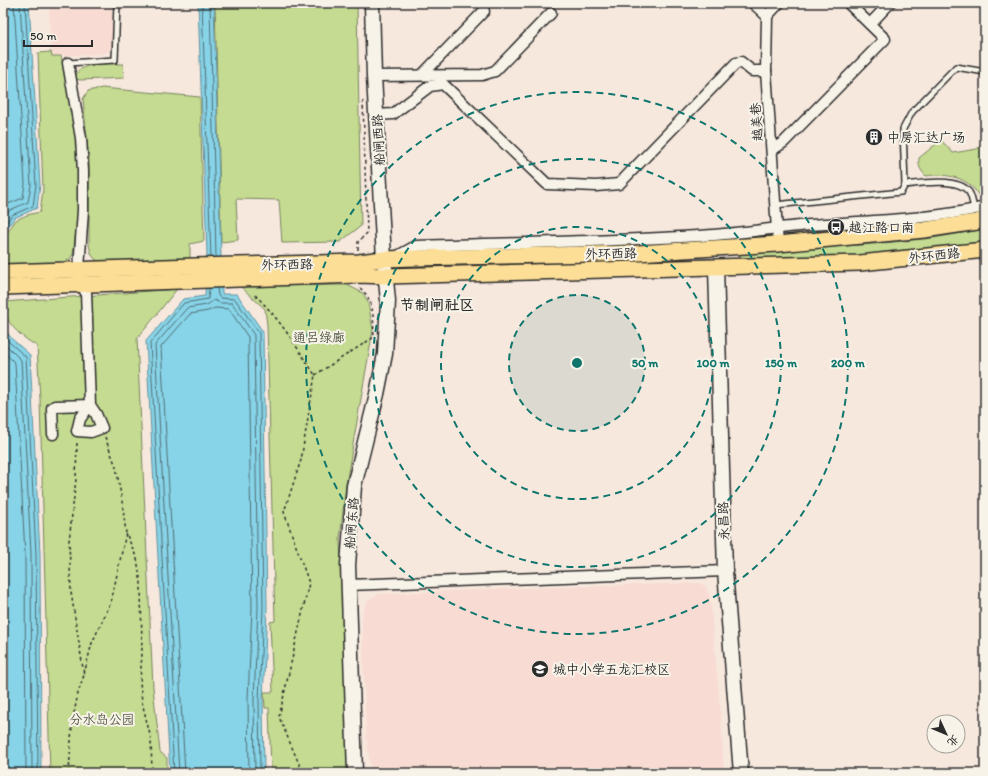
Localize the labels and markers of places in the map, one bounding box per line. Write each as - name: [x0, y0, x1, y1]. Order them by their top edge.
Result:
- building icon: 中房汇达广场: [864, 127, 884, 147]
- place label: 中房汇达广场: [887, 130, 965, 145]
- bus stop icon: 越江路口南: [826, 217, 846, 237]
- place label: 越江路口南: [848, 220, 914, 235]
- centre of rings: [570, 356, 584, 370]
- school or university icon: 城中小学五龙汇校区: [530, 659, 550, 679]
- place label: 城中小学五龙汇校区: [553, 662, 670, 677]

